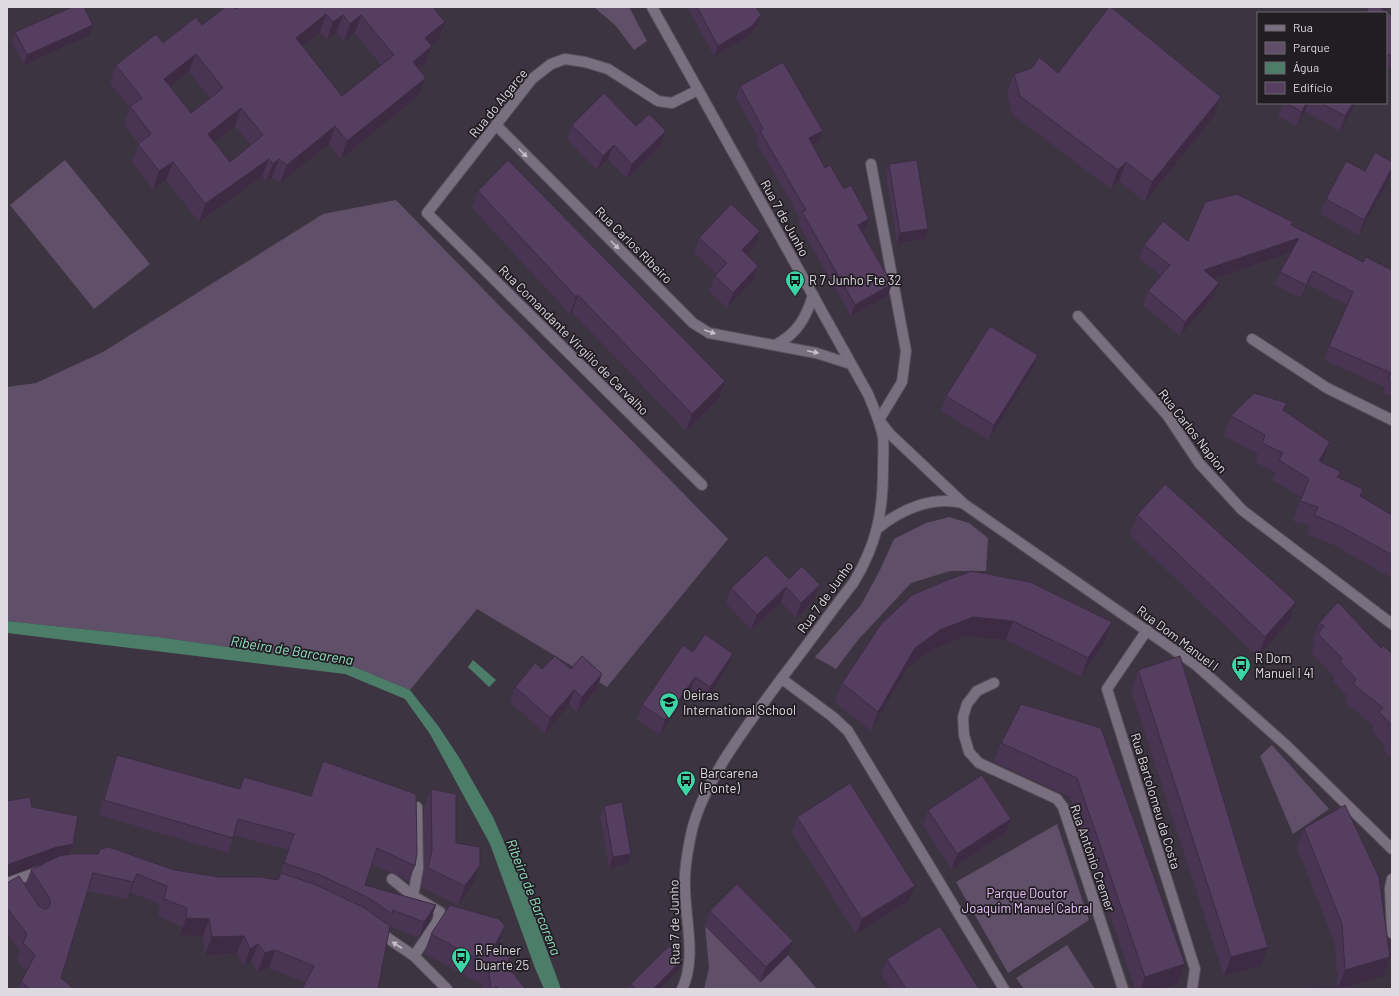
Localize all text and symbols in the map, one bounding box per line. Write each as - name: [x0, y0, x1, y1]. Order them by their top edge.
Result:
- legend: [1257, 12, 1387, 104]
- text: Rua: [1293, 20, 1313, 34]
- text: Parque: [1293, 40, 1330, 54]
- text: Água: [1293, 60, 1319, 74]
- street label: Rua do Algarce: [465, 65, 531, 141]
- text: Edifício: [1293, 80, 1333, 94]
- one-way arrow: [518, 148, 528, 158]
- street label: Rua 7 de Junho: [757, 177, 813, 259]
- street label: Rua Carlos Ribeiro: [592, 203, 676, 287]
- one-way arrow: [610, 240, 620, 250]
- street label: Rua Comandante Virgílio de Carvalho: [496, 262, 652, 418]
- bus stop icon: R 7 Junho Fte 32: [784, 269, 806, 297]
- place label: R 7 Junho Fte 32: [809, 272, 902, 288]
- one-way arrow: [705, 329, 717, 335]
- one-way arrow: [807, 349, 819, 355]
- street label: Rua Carlos Napion: [1155, 386, 1231, 476]
- street label: Rua 7 de Junho: [794, 558, 856, 636]
- street label: Rua Dom Manuel I: [1134, 602, 1222, 674]
- water label: Ribeira de Barcarena: [229, 632, 355, 668]
- place label: R Dom Manuel I 41: [1255, 650, 1314, 681]
- bus stop icon: R Dom Manuel I 41: [1230, 654, 1252, 682]
- place label: Oeiras International School: [683, 687, 796, 718]
- school or university icon: Oeiras International School: [658, 691, 680, 719]
- street label: Rua Bartolomeu da Costa: [1128, 731, 1184, 871]
- place label: Barcarena (Ponte): [699, 765, 758, 796]
- bus stop icon: Barcarena (Ponte): [675, 769, 697, 797]
- street label: Rua António Cremer: [1067, 802, 1119, 914]
- water label: Ribeira de Barcarena: [503, 836, 565, 958]
- street label: Rua 7 de Junho: [665, 879, 683, 965]
- park label: Parque Doutor Joaquim Manuel Cabral: [962, 885, 1092, 916]
- one-way arrow: [392, 941, 402, 949]
- place label: R Felner Duarte 25: [475, 942, 529, 973]
- bus stop icon: R Felner Duarte 25: [450, 946, 472, 974]

